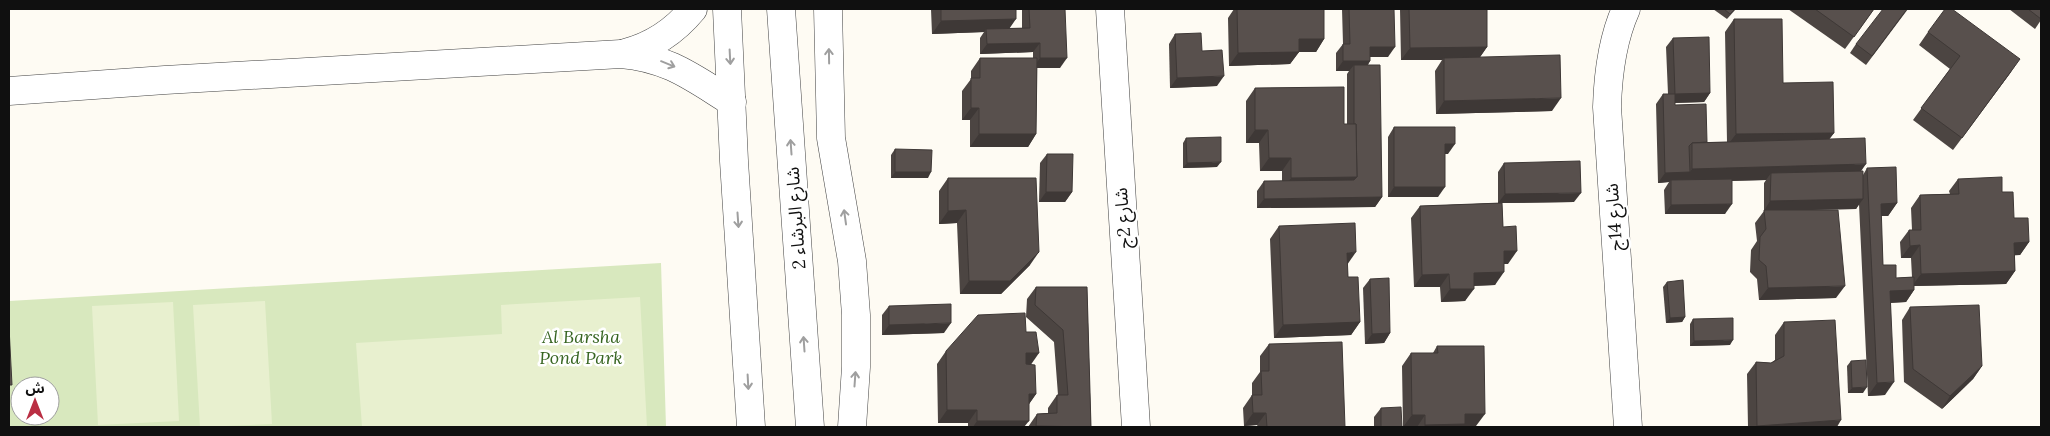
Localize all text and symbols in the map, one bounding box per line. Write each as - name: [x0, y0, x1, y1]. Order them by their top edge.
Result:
- one-way arrow: [824, 48, 834, 64]
- one-way arrow: [725, 49, 734, 65]
- one-way arrow: [660, 60, 675, 70]
- one-way arrow: [787, 139, 796, 155]
- street label: شارع البرشاء 2: [780, 166, 814, 270]
- street label: شارع 14ج: [1600, 182, 1630, 252]
- street label: شارع 2ج: [1109, 187, 1139, 249]
- one-way arrow: [840, 209, 850, 225]
- one-way arrow: [733, 211, 743, 227]
- park label: Al Barsha Pond Park: [539, 325, 623, 369]
- one-way arrow: [800, 336, 809, 352]
- one-way arrow: [850, 371, 859, 387]
- one-way arrow: [744, 374, 753, 390]
- north arrow: [10, 376, 60, 426]
- text: ش: [25, 379, 45, 397]

